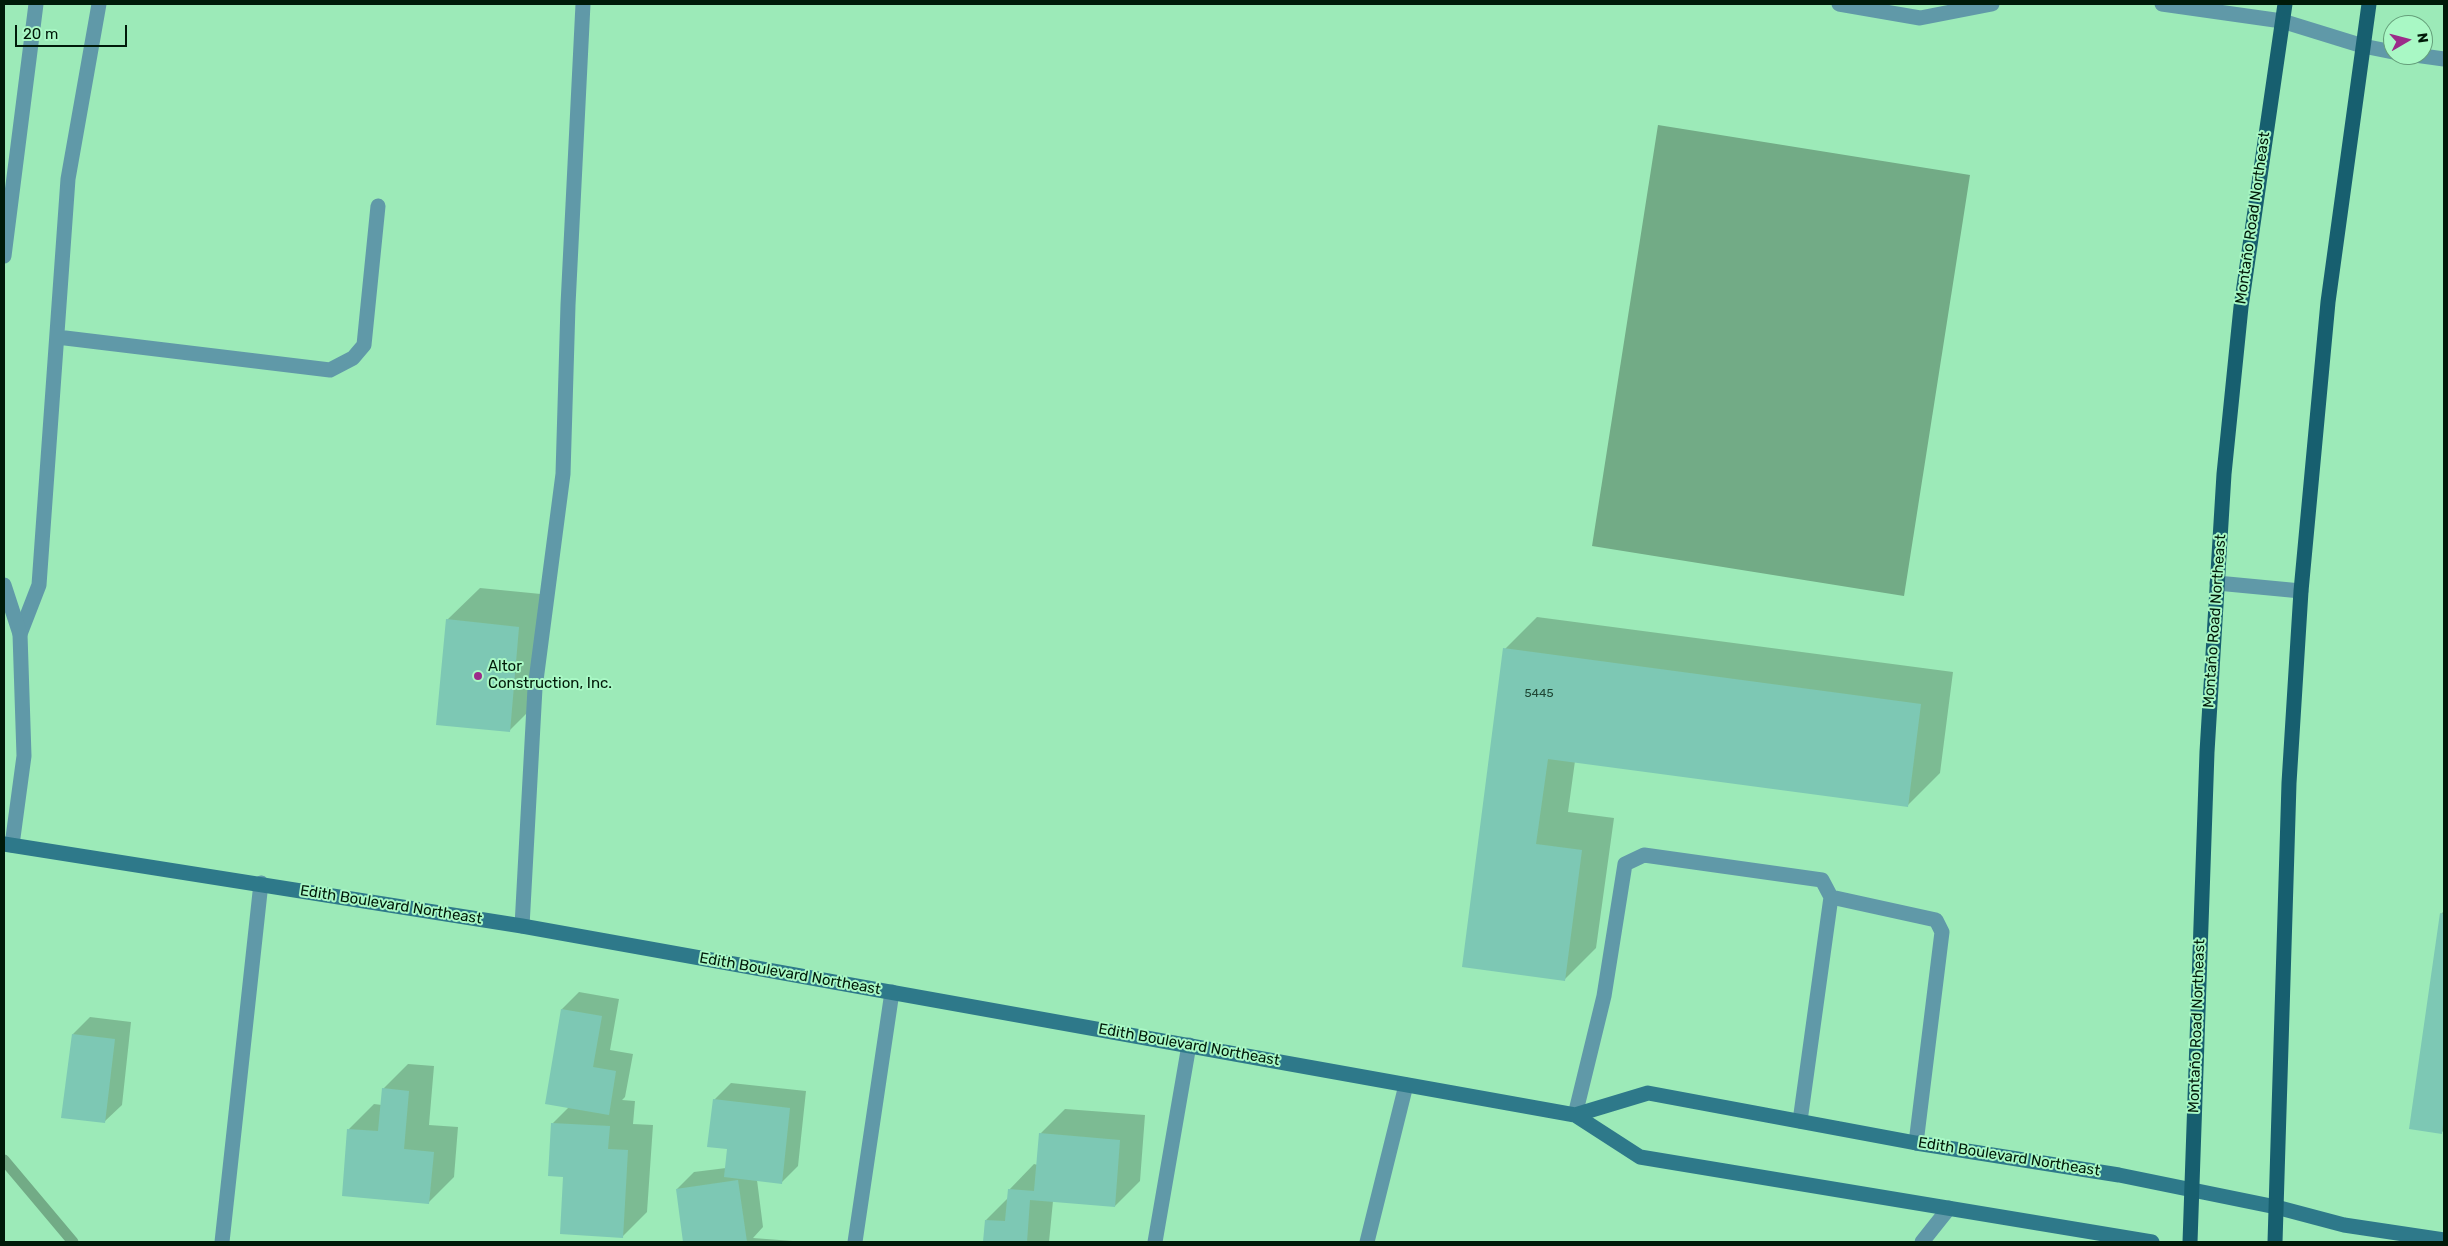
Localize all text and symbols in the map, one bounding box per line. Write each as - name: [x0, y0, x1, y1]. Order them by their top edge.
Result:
- scale bar: [18, 15, 130, 47]
- north arrow: [2383, 15, 2433, 65]
- text: 20 m: [23, 25, 58, 43]
- text: N: [2413, 32, 2431, 44]
- street label: Montaño Road Northeast: [2232, 131, 2274, 305]
- street label: Montaño Road Northeast: [2200, 534, 2230, 708]
- place label: Altor Construction, Inc.: [488, 658, 612, 693]
- marker: Altor Construction, Inc.: [472, 670, 484, 682]
- house number: 5445: [1524, 687, 1554, 701]
- street label: Edith Boulevard Northeast: [299, 882, 483, 928]
- street label: Montaño Road Northeast: [2185, 939, 2209, 1113]
- street label: Edith Boulevard Northeast: [698, 949, 882, 999]
- street label: Edith Boulevard Northeast: [1097, 1020, 1281, 1070]
- street label: Edith Boulevard Northeast: [1917, 1134, 2101, 1180]

